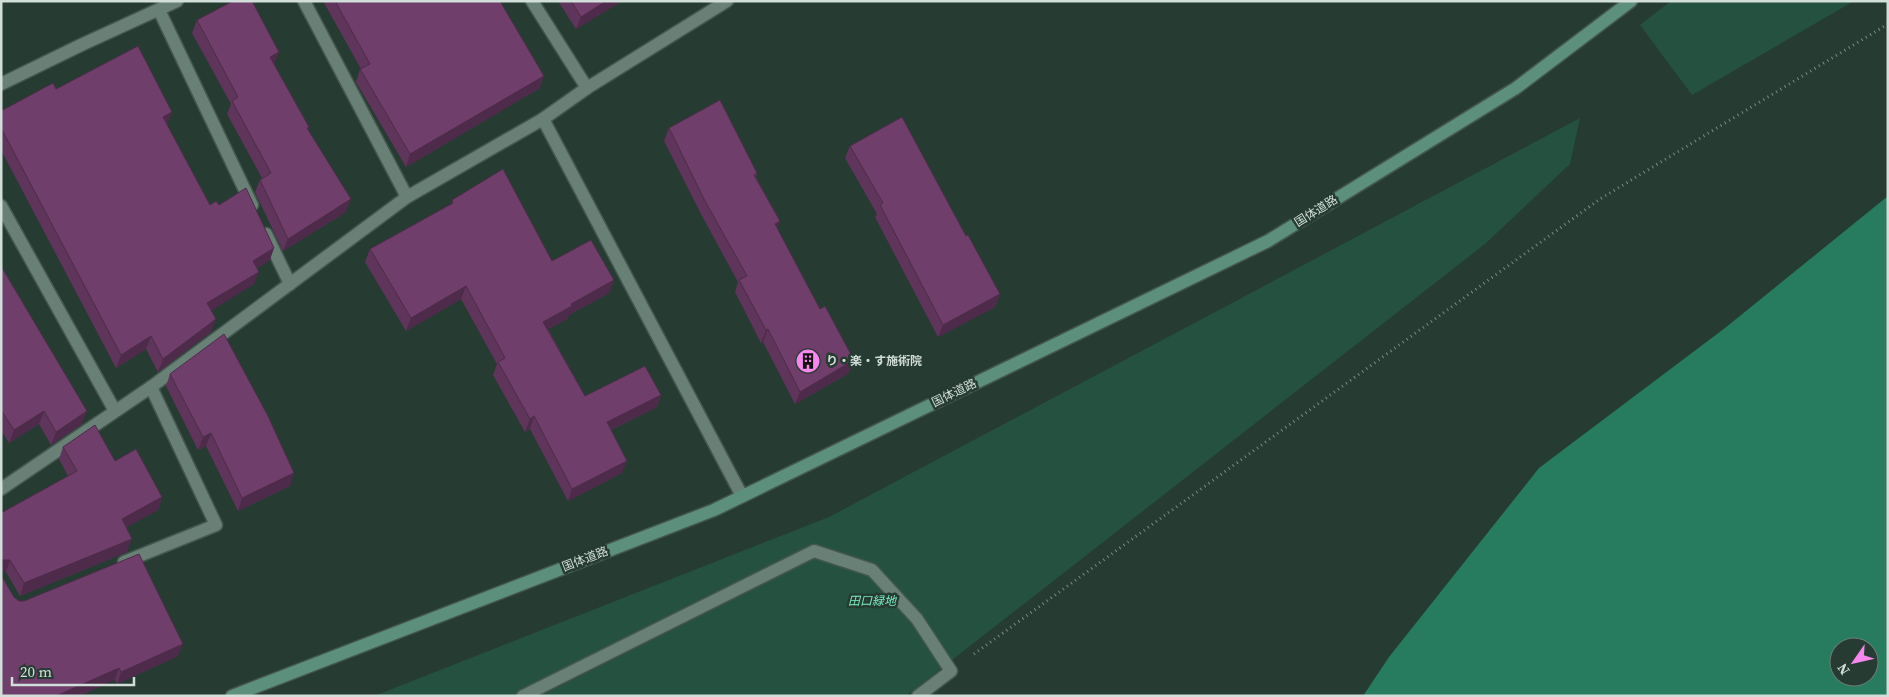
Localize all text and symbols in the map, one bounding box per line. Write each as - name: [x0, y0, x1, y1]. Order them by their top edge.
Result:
- street label: 国体道路: [1291, 191, 1341, 231]
- building icon: り・楽・す施術院: [795, 348, 821, 374]
- place label: り・楽・す施術院: [826, 353, 922, 369]
- street label: 国体道路: [929, 375, 979, 411]
- street label: 国体道路: [560, 543, 610, 575]
- park label: 田口緑地: [848, 593, 898, 609]
- north arrow: [1829, 637, 1879, 687]
- scale bar: [12, 654, 135, 686]
- text: N: [1832, 659, 1854, 679]
- text: 20 m: [20, 661, 52, 682]

